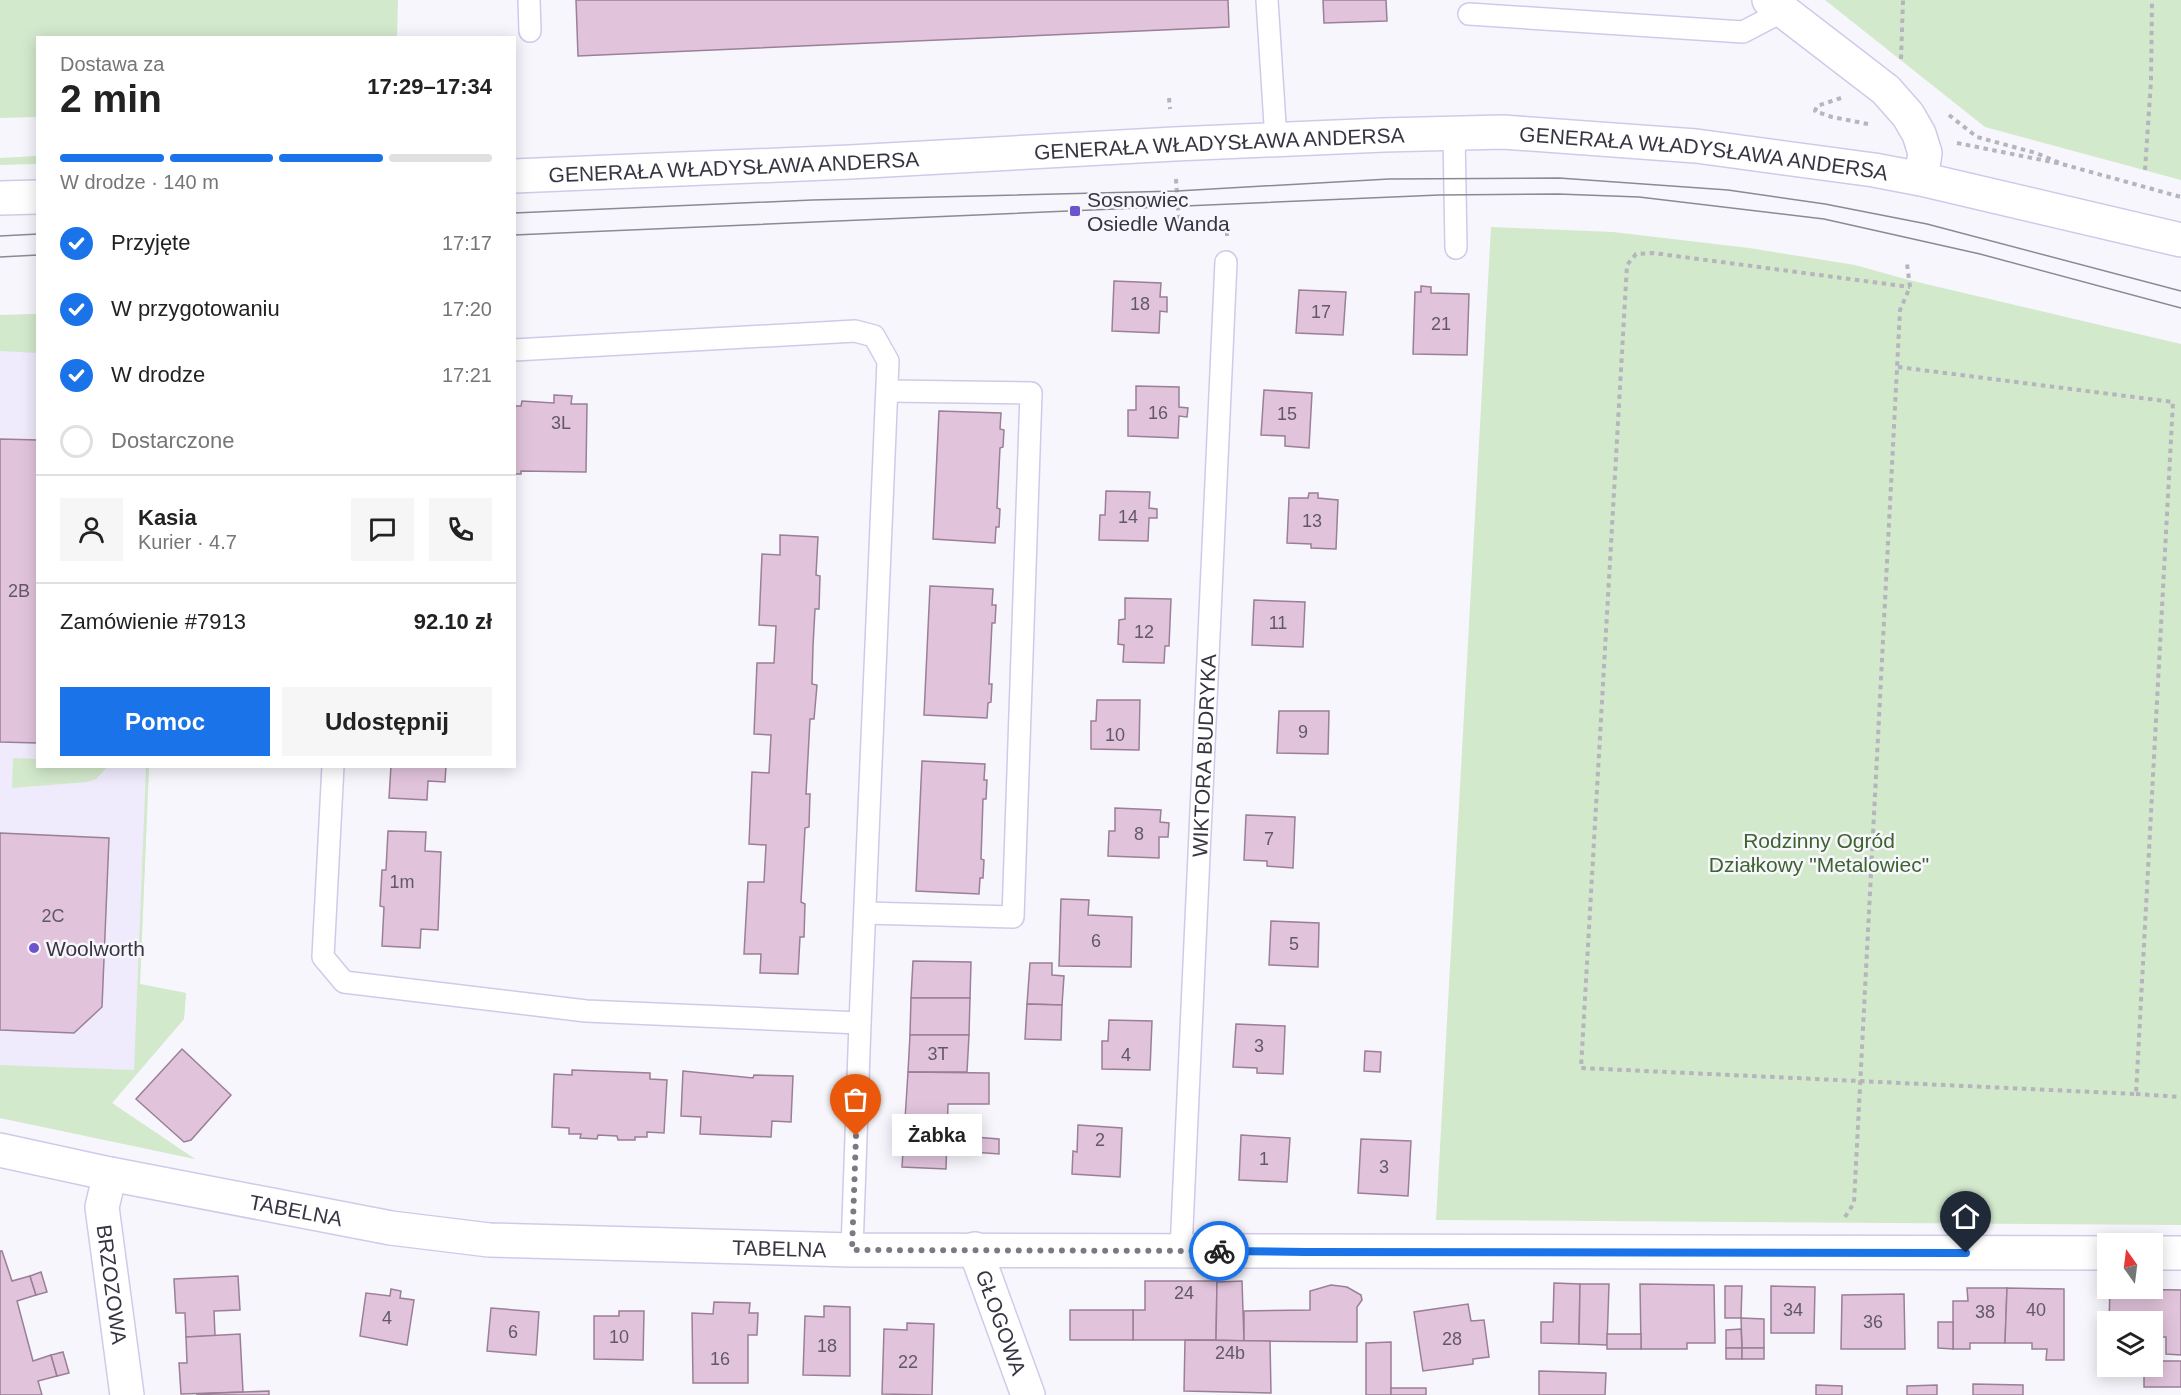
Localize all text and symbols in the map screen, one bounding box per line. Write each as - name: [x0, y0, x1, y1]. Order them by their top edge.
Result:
- text: Dostawa za: [60, 53, 165, 75]
- text: 17:29–17:34: [367, 74, 492, 99]
- text: 2 min: [60, 77, 162, 120]
- street label: GENERAŁA WŁADYSŁAWA ANDERSA: [1519, 122, 1890, 184]
- street label: GENERAŁA WŁADYSŁAWA ANDERSA: [1033, 123, 1405, 163]
- street label: GENERAŁA WŁADYSŁAWA ANDERSA: [548, 147, 920, 186]
- text: W drodze · 140 m: [60, 171, 219, 193]
- place label: Sosnowiec Osiedle Wanda: [1087, 188, 1230, 235]
- marker: Sosnowiec Osiedle Wanda: [1068, 204, 1082, 218]
- icon: check: [60, 227, 93, 260]
- text: Przyjęte: [111, 230, 190, 255]
- text: 17:17: [442, 232, 492, 254]
- icon: check: [60, 293, 93, 326]
- house number: 18: [1130, 294, 1150, 314]
- text: W przygotowaniu: [111, 296, 280, 321]
- text: 17:20: [442, 298, 492, 320]
- house number: 17: [1311, 302, 1331, 322]
- house number: 21: [1431, 314, 1451, 334]
- icon: check: [60, 359, 93, 392]
- text: W drodze: [111, 362, 205, 387]
- text: 17:21: [442, 364, 492, 386]
- house number: 16: [1148, 403, 1168, 423]
- house number: 15: [1277, 404, 1297, 424]
- house number: 3L: [551, 413, 571, 433]
- text: Dostarczone: [111, 428, 235, 453]
- button: person: [60, 498, 123, 561]
- button: chat: [351, 498, 414, 561]
- button: phone: [429, 498, 492, 561]
- text: Kasia: [138, 505, 197, 530]
- house number: 14: [1118, 507, 1138, 527]
- house number: 13: [1302, 511, 1322, 531]
- text: Kurier · 4.7: [138, 531, 237, 553]
- house number: 2B: [8, 581, 30, 601]
- text: Zamówienie #7913: [60, 609, 246, 634]
- text: 92.10 zł: [414, 609, 492, 634]
- house number: 11: [1269, 613, 1287, 633]
- house number: 12: [1134, 622, 1154, 642]
- street label: WIKTORA BUDRYKA: [1187, 653, 1220, 858]
- button: Pomoc: [60, 687, 270, 756]
- button: Udostępnij: [282, 687, 492, 756]
- house number: 9: [1298, 722, 1308, 742]
- house number: 10: [1105, 725, 1125, 745]
- house number: 8: [1134, 824, 1144, 844]
- house number: 7: [1264, 829, 1274, 849]
- park label: Rodzinny Ogród Działkowy "Metalowiec": [1709, 829, 1929, 876]
- house number: 1m: [389, 872, 415, 892]
- house number: 2C: [41, 906, 65, 926]
- house number: 6: [1091, 931, 1101, 951]
- house number: 5: [1289, 934, 1299, 954]
- place label: Woolworth: [46, 937, 145, 960]
- marker: Woolworth: [27, 941, 41, 955]
- house number: 3: [1254, 1036, 1264, 1056]
- house number: 3T: [927, 1044, 949, 1064]
- house number: 4: [1121, 1045, 1131, 1065]
- pin: [830, 1074, 881, 1136]
- icon: bag: [839, 1083, 872, 1116]
- callout: Żabka: [892, 1115, 982, 1157]
- text: Żabka: [908, 1124, 966, 1146]
- house number: 2: [1095, 1130, 1105, 1150]
- house number: 1: [1259, 1149, 1269, 1169]
- house number: 3: [1379, 1157, 1389, 1177]
- street label: TABELNA: [248, 1190, 344, 1230]
- pin: [1940, 1191, 1991, 1253]
- icon: home: [1949, 1200, 1982, 1233]
- courier: [1189, 1221, 1249, 1281]
- street label: BRZOZOWA: [93, 1223, 132, 1346]
- north arrow: [2097, 1233, 2163, 1299]
- map controls: [2097, 1233, 2163, 1377]
- street label: TABELNA: [732, 1235, 827, 1261]
- icon: bike: [1203, 1235, 1236, 1268]
- street label: GŁOGOWA: [972, 1267, 1031, 1378]
- house number: 24: [1174, 1283, 1194, 1303]
- house number: 34: [1783, 1300, 1803, 1320]
- house number: 40: [2026, 1300, 2046, 1320]
- house number: 38: [1975, 1302, 1995, 1322]
- house number: 4: [382, 1308, 392, 1328]
- button: layers: [2097, 1311, 2163, 1377]
- house number: 36: [1863, 1312, 1883, 1332]
- house number: 6: [508, 1322, 518, 1342]
- house number: 10: [609, 1327, 629, 1347]
- house number: 28: [1442, 1329, 1462, 1349]
- house number: 18: [817, 1336, 837, 1356]
- house number: 24b: [1215, 1343, 1245, 1363]
- house number: 16: [710, 1349, 730, 1369]
- house number: 22: [898, 1352, 918, 1372]

